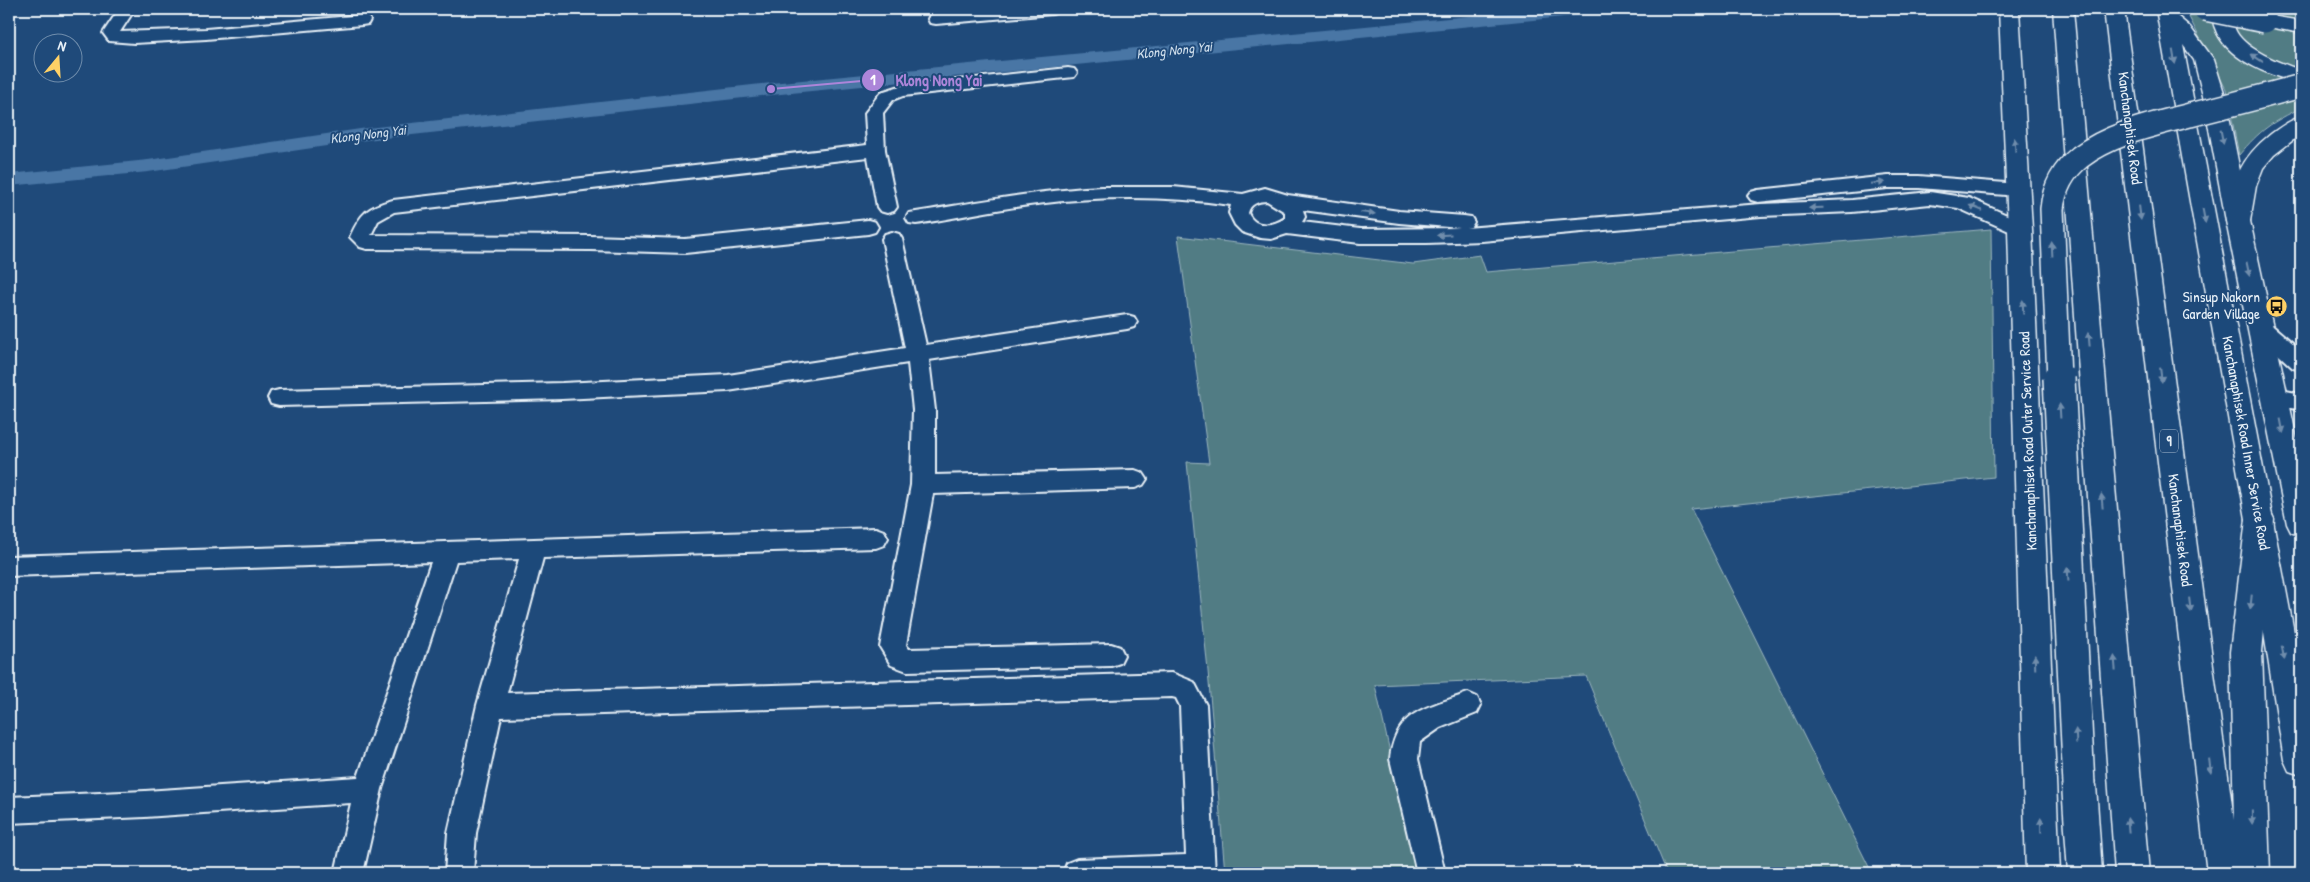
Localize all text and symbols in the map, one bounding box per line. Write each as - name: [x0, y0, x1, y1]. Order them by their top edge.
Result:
- north arrow: [32, 32, 82, 82]
- text: N: [56, 35, 69, 56]
- water label: Klong Nong Yai: [1135, 36, 1215, 64]
- one-way arrow: [2170, 49, 2178, 64]
- one-way arrow: [2250, 53, 2264, 62]
- callout: Klong Nong Yai: [860, 65, 992, 96]
- text: 1: [870, 69, 876, 90]
- text: Klong Nong Yai: [895, 69, 983, 92]
- street label: Kanchanaphisek Road: [2113, 70, 2148, 186]
- water label: Klong Nong Yai: [329, 119, 409, 149]
- one-way arrow: [2219, 130, 2227, 146]
- one-way arrow: [2011, 137, 2019, 153]
- one-way arrow: [1871, 179, 1887, 187]
- one-way arrow: [1807, 204, 1823, 212]
- one-way arrow: [1968, 204, 1983, 212]
- one-way arrow: [2136, 206, 2144, 222]
- one-way arrow: [1360, 209, 1376, 217]
- one-way arrow: [2201, 209, 2209, 225]
- one-way arrow: [1436, 232, 1452, 240]
- one-way arrow: [2048, 241, 2056, 257]
- one-way arrow: [2245, 261, 2253, 277]
- place label: Sinsup Nakorn Garden Village: [2182, 286, 2260, 324]
- bus stop icon: Sinsup Nakorn Garden Village: [2264, 294, 2288, 318]
- one-way arrow: [2019, 299, 2027, 315]
- one-way arrow: [2085, 330, 2093, 346]
- street label: Kanchanaphisek Road Outer Service Road: [2013, 331, 2042, 551]
- street label: Kanchanaphisek Road Inner Service Road: [2217, 334, 2276, 552]
- one-way arrow: [2157, 367, 2165, 383]
- one-way arrow: [2056, 403, 2064, 419]
- one-way arrow: [2278, 419, 2286, 434]
- road number: 9: [2160, 430, 2178, 452]
- street label: Kanchanaphisek Road: [2163, 472, 2198, 588]
- one-way arrow: [2098, 492, 2106, 508]
- one-way arrow: [2064, 565, 2072, 581]
- one-way arrow: [2247, 594, 2255, 610]
- one-way arrow: [2186, 598, 2194, 614]
- one-way arrow: [2279, 645, 2287, 661]
- one-way arrow: [2031, 654, 2039, 670]
- one-way arrow: [2111, 654, 2119, 670]
- one-way arrow: [2072, 728, 2080, 744]
- one-way arrow: [2206, 759, 2214, 775]
- one-way arrow: [2248, 809, 2256, 825]
- one-way arrow: [2037, 816, 2045, 832]
- one-way arrow: [2124, 816, 2132, 832]

